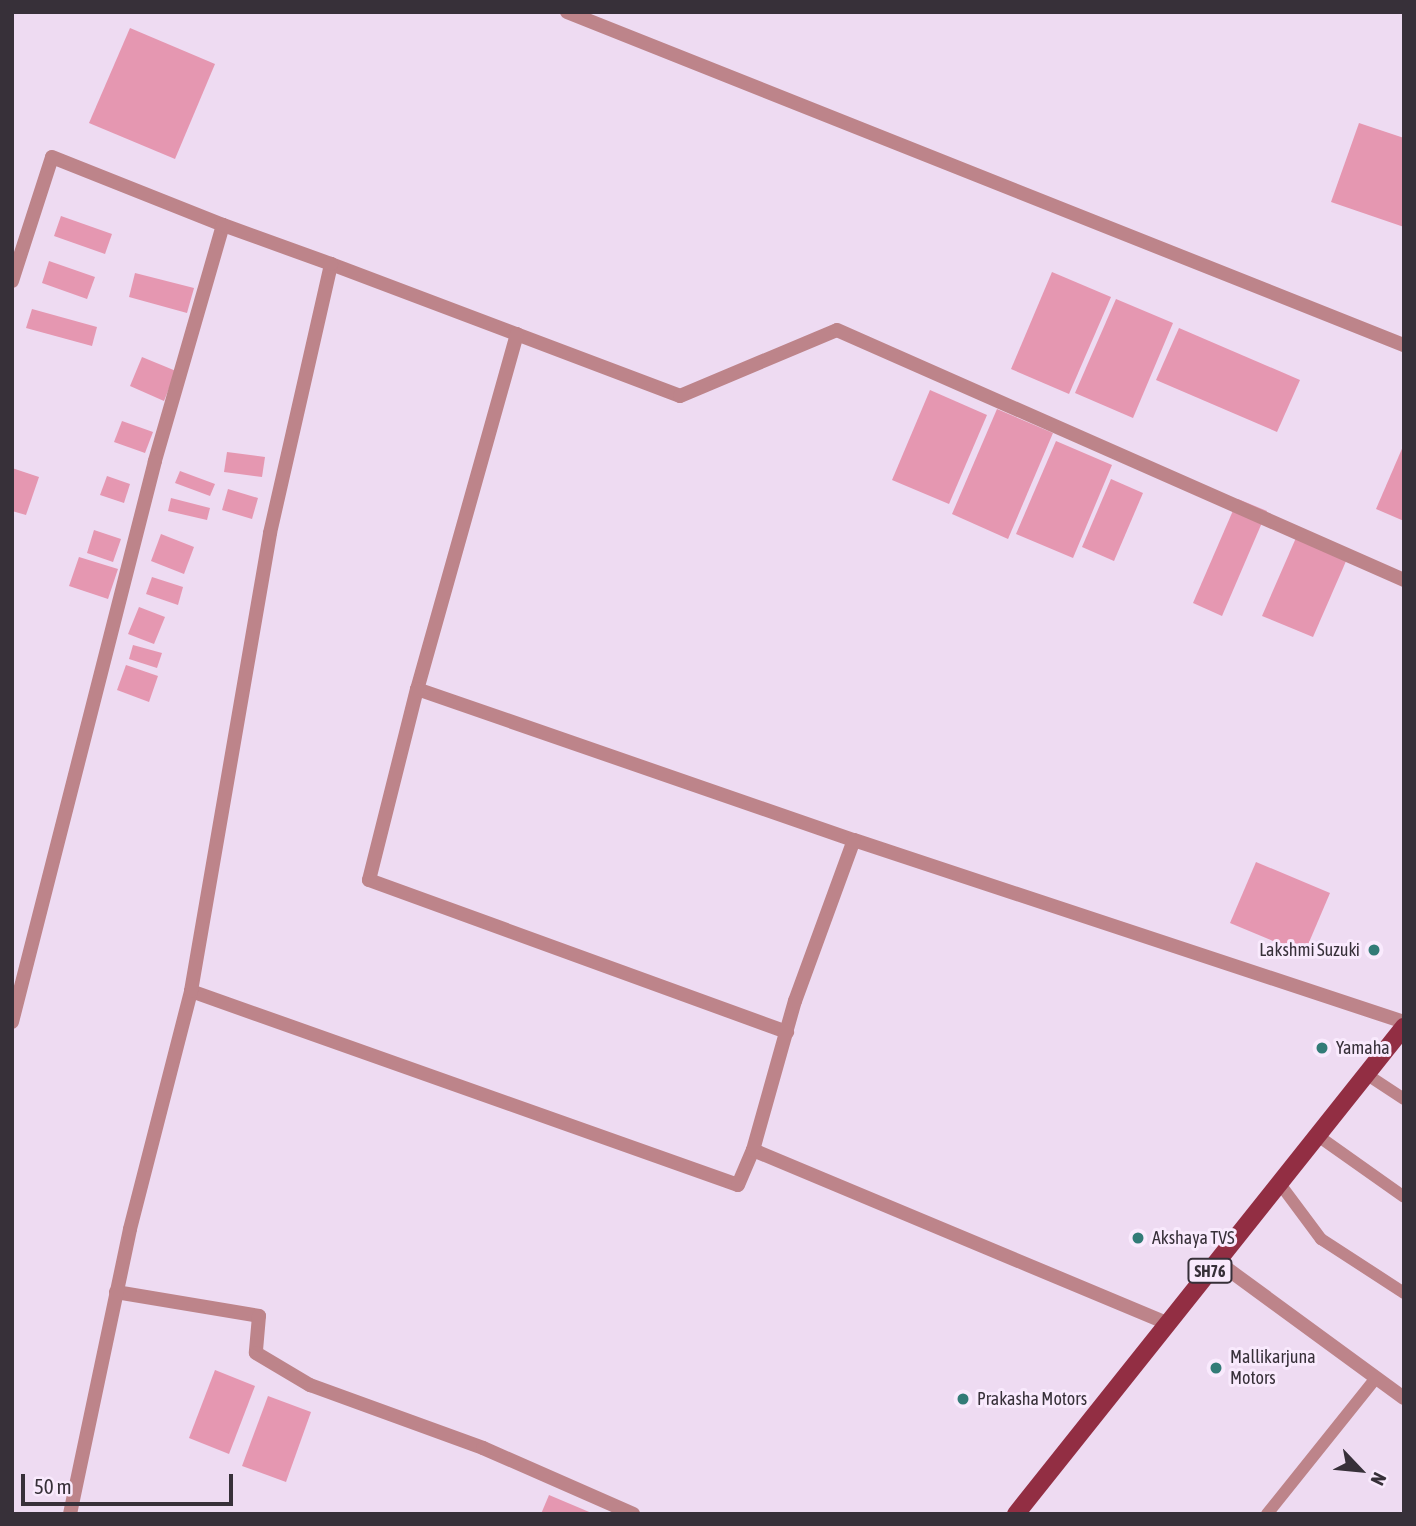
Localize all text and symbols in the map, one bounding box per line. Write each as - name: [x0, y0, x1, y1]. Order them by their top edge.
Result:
- place label: Lakshmi Suzuki: [1259, 939, 1360, 961]
- marker: Lakshmi Suzuki: [1366, 942, 1382, 958]
- place label: Yamaha: [1336, 1037, 1390, 1059]
- marker: Yamaha: [1314, 1040, 1330, 1056]
- place label: Akshaya TVS: [1152, 1227, 1235, 1249]
- marker: Akshaya TVS: [1130, 1230, 1146, 1246]
- road number: SH76: [1187, 1259, 1233, 1284]
- place label: Mallikarjuna Motors: [1230, 1347, 1316, 1390]
- marker: Mallikarjuna Motors: [1208, 1360, 1224, 1376]
- place label: Prakasha Motors: [977, 1388, 1087, 1410]
- marker: Prakasha Motors: [955, 1391, 971, 1407]
- north arrow: [1325, 1435, 1395, 1505]
- scale bar: [24, 1460, 236, 1504]
- text: N: [1367, 1469, 1391, 1489]
- text: 50 m: [34, 1474, 72, 1498]

